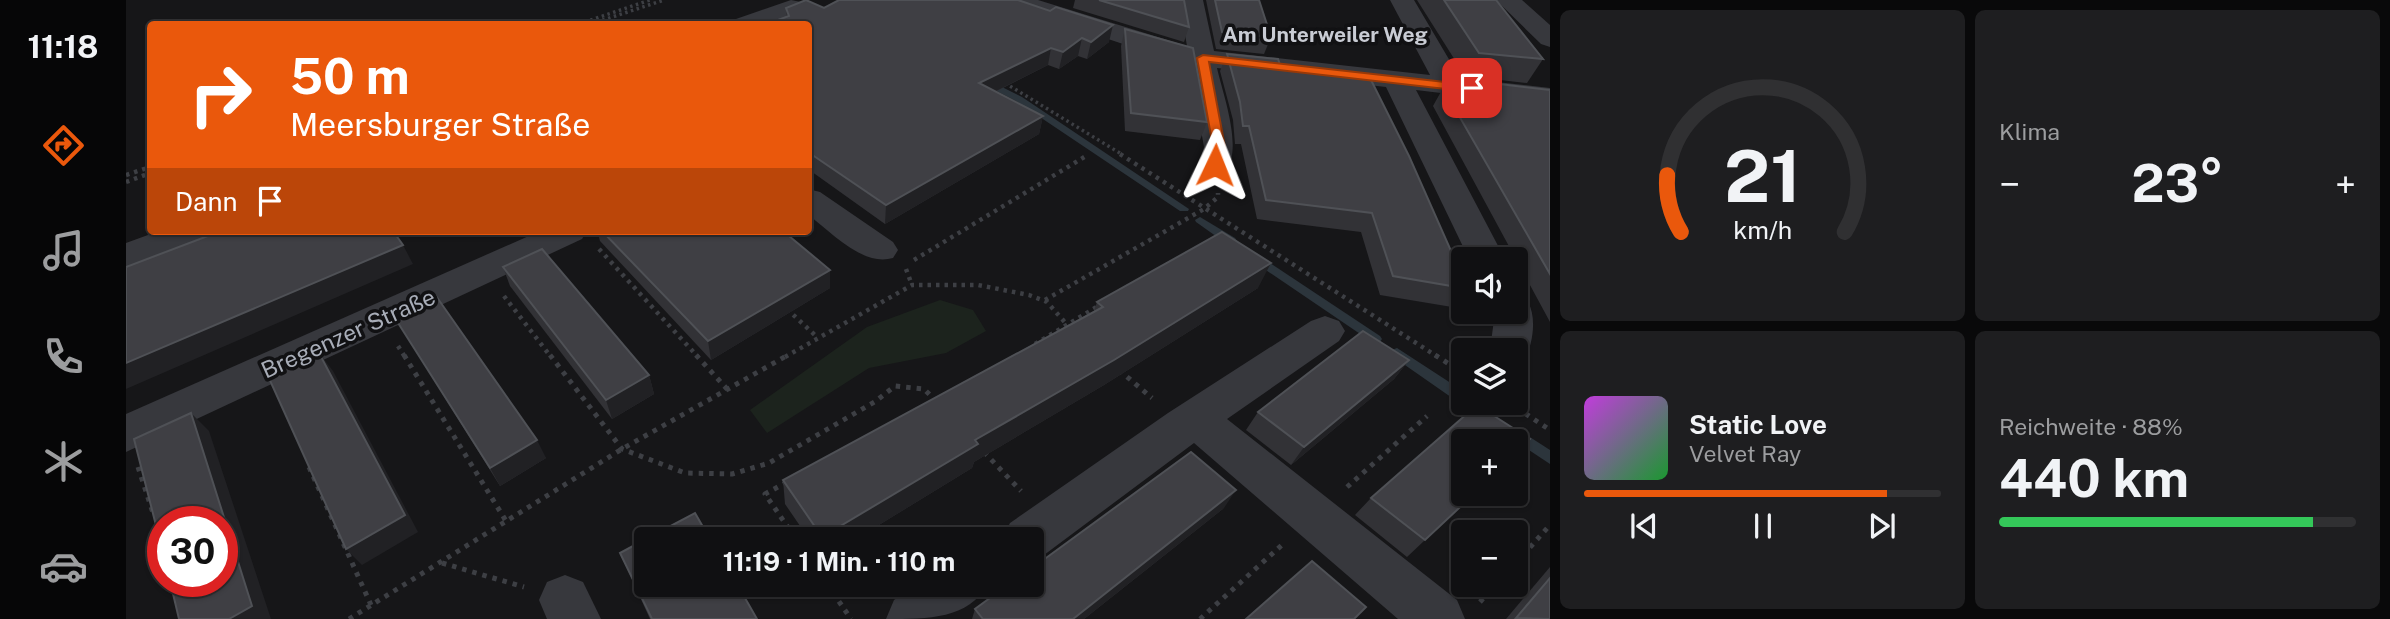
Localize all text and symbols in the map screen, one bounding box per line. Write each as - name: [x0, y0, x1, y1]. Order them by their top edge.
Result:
- district label: Am Unterweiler Weg: [1222, 22, 1428, 47]
- text: 11:18: [27, 28, 99, 65]
- text: 50 m: [290, 47, 410, 105]
- icon: right: [175, 49, 266, 140]
- pin: [1442, 58, 1502, 118]
- icon: arrive: [1453, 69, 1491, 107]
- text: Meersburger Straße: [290, 106, 590, 143]
- text: Klima: [1999, 118, 2060, 145]
- icon: directions: [39, 121, 88, 170]
- position arrow: [1178, 128, 1252, 202]
- text: 21: [1724, 133, 1801, 218]
- text: 23°: [2131, 153, 2224, 214]
- text: −: [1999, 162, 2020, 207]
- text: +: [2335, 162, 2356, 207]
- icon: arrive: [251, 182, 289, 220]
- text: Dann: [175, 186, 237, 217]
- text: km/h: [1733, 214, 1792, 244]
- icon: music: [39, 226, 88, 275]
- map controls: [1451, 247, 1528, 597]
- button: sound: [1451, 247, 1528, 324]
- street label: Bregenzer Straße: [257, 282, 439, 384]
- icon: phone: [39, 332, 88, 381]
- button: layers: [1451, 338, 1528, 415]
- text: Static Love: [1689, 409, 1827, 440]
- text: Reichweite · 88%: [1999, 413, 2183, 440]
- button: +: [1451, 429, 1528, 506]
- icon: climate: [39, 437, 88, 486]
- text: Velvet Ray: [1689, 440, 1801, 467]
- text: 440 km: [1999, 448, 2189, 509]
- speed limit sign: 30: [147, 506, 238, 597]
- icon: previous: [1625, 507, 1663, 545]
- icon: pause: [1744, 507, 1782, 545]
- icon: next: [1863, 507, 1901, 545]
- button: −: [1451, 520, 1528, 597]
- icon: car: [39, 542, 88, 591]
- text: 11:19 · 1 Min. · 110 m: [723, 546, 955, 577]

